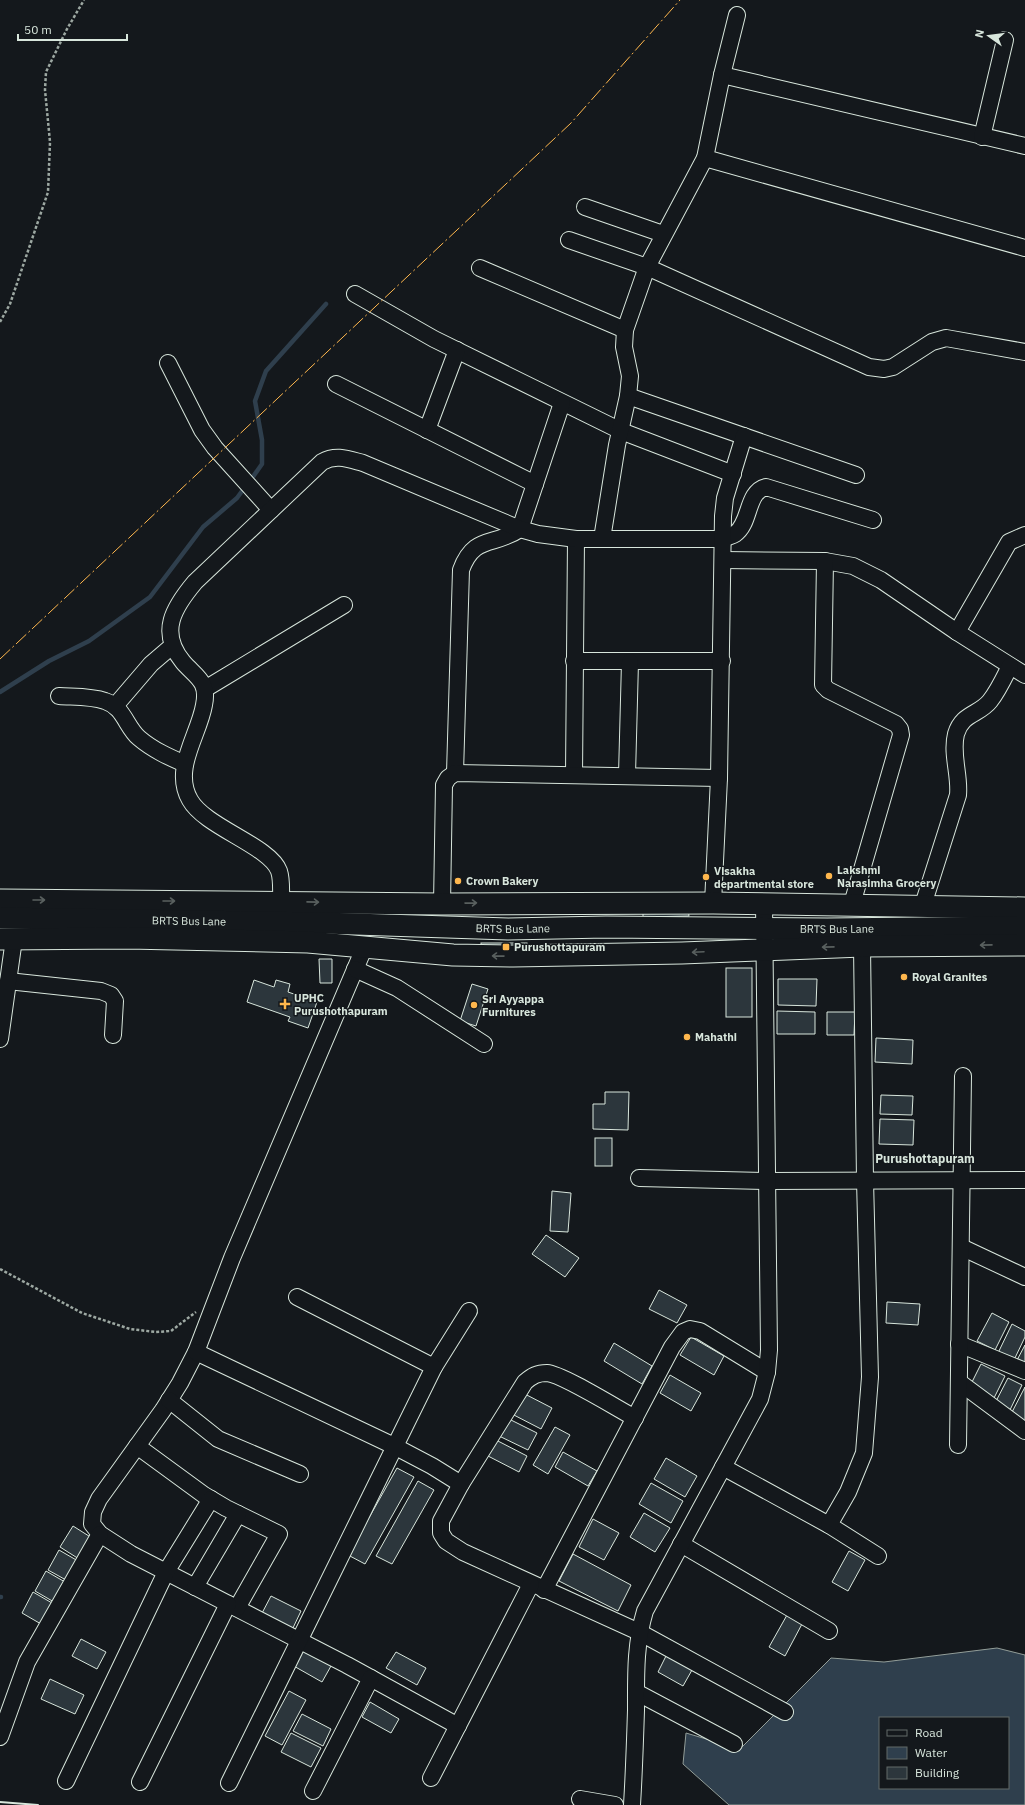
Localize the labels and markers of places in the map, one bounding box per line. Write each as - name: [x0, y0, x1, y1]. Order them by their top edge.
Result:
- place label: Lakshmi Narasimha Grocery: [837, 863, 937, 890]
- place label: Visakha departmental store: [714, 864, 814, 891]
- marker: Lakshmi Narasimha Grocery: [824, 871, 834, 881]
- marker: Visakha departmental store: [701, 872, 711, 882]
- place label: Crown Bakery: [466, 874, 538, 888]
- marker: Crown Bakery: [453, 876, 463, 886]
- place label: Purushottapuram: [514, 940, 605, 954]
- marker: Purushottapuram: [501, 942, 511, 952]
- place label: Royal Granites: [912, 970, 988, 984]
- marker: Royal Granites: [899, 972, 909, 982]
- place label: UPHC Purushothapuram: [294, 991, 388, 1018]
- place label: Sri Ayyappa Furnitures: [482, 992, 544, 1019]
- marker: UPHC Purushothapuram: [279, 998, 291, 1010]
- marker: Sri Ayyappa Furnitures: [469, 1000, 479, 1010]
- place label: Mahathi: [695, 1030, 737, 1044]
- marker: Mahathi: [682, 1032, 692, 1042]

